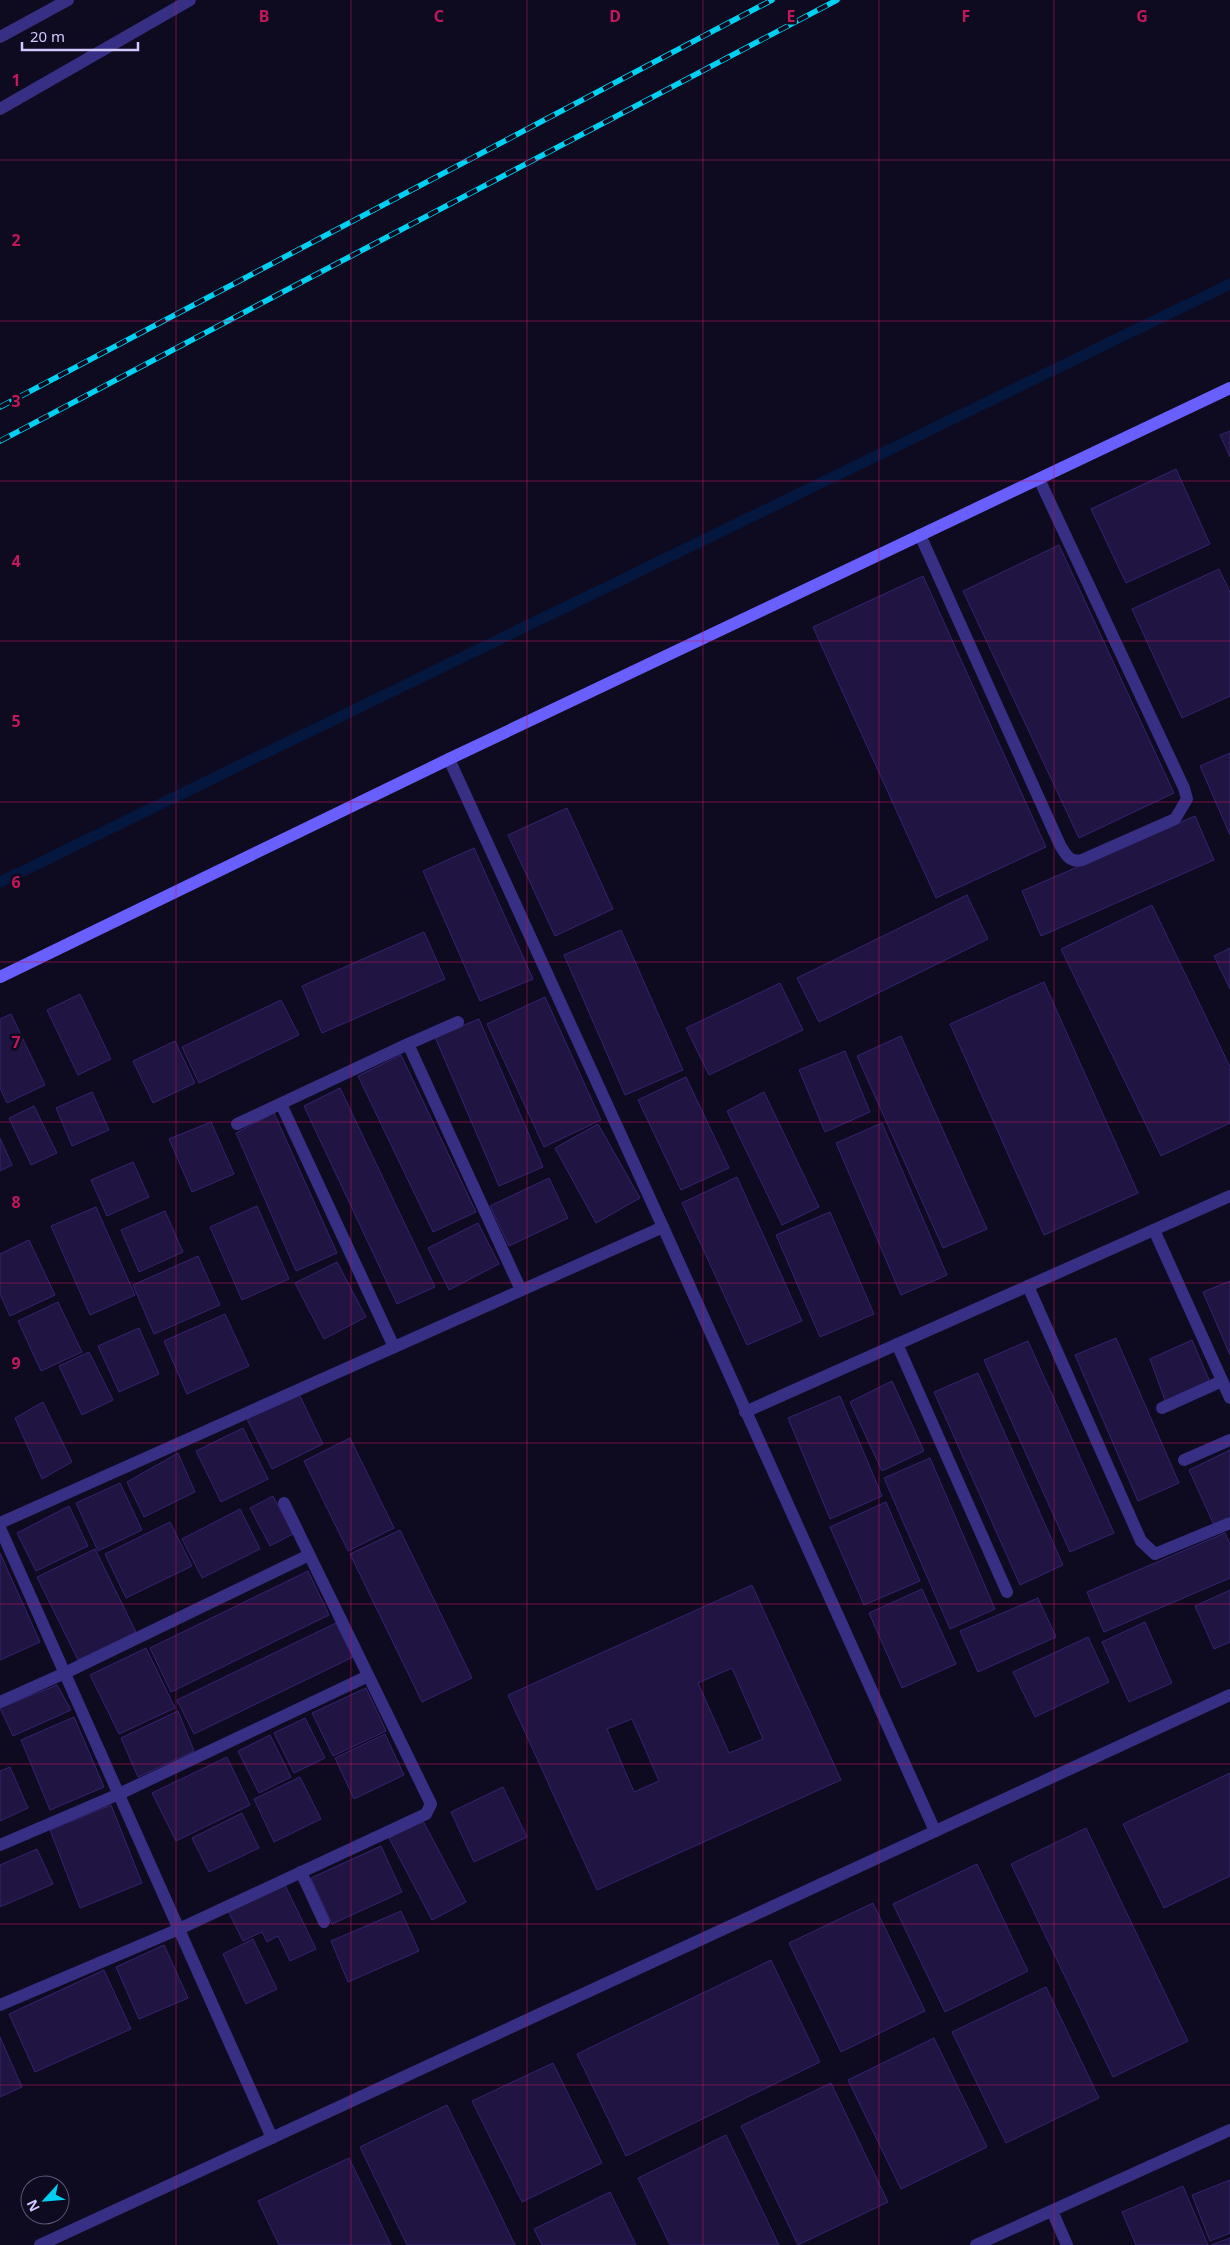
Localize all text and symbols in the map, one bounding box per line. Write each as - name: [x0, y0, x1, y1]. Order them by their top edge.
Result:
- text: B: [259, 5, 269, 27]
- text: C: [434, 5, 444, 27]
- text: D: [609, 5, 621, 27]
- text: E: [787, 5, 796, 27]
- text: F: [962, 5, 970, 27]
- text: G: [1136, 5, 1148, 27]
- scale bar: [22, 20, 139, 52]
- text: 20 m: [30, 26, 65, 46]
- text: 1: [11, 69, 21, 91]
- text: 2: [11, 229, 21, 251]
- text: 3: [11, 390, 21, 412]
- text: 4: [11, 550, 21, 572]
- text: 5: [11, 710, 21, 732]
- text: 6: [11, 871, 21, 893]
- text: 7: [11, 1031, 21, 1053]
- text: 8: [11, 1191, 21, 1213]
- text: 9: [11, 1352, 21, 1374]
- north arrow: [20, 2175, 70, 2225]
- text: N: [22, 2197, 44, 2215]

